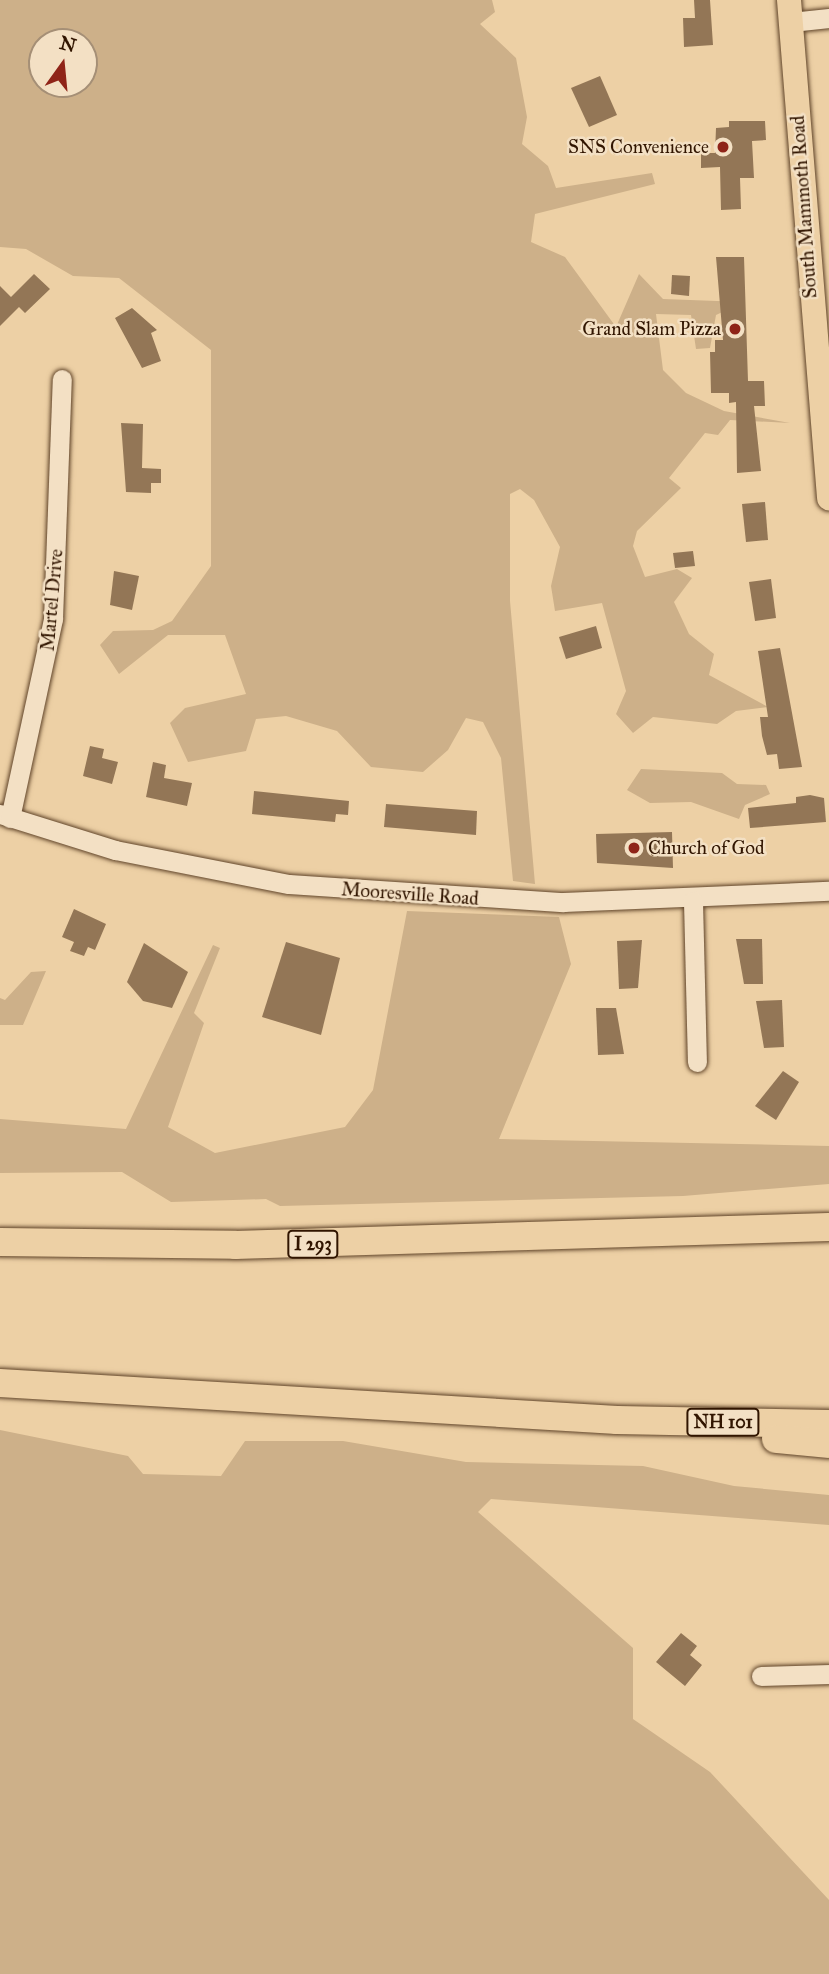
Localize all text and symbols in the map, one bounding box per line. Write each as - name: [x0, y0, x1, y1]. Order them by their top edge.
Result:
- north arrow: [28, 28, 98, 98]
- text: N: [57, 31, 79, 57]
- street label: South Mammoth Road: [786, 115, 822, 299]
- place label: SNS Convenience: [568, 136, 709, 158]
- marker: SNS Convenience: [715, 139, 731, 155]
- place label: Grand Slam Pizza: [582, 318, 721, 340]
- marker: Grand Slam Pizza: [727, 321, 743, 337]
- street label: Martel Drive: [36, 548, 68, 652]
- place label: Church of God: [648, 837, 765, 859]
- marker: Church of God: [626, 840, 642, 856]
- street label: Mooresville Road: [341, 878, 479, 910]
- road number: I 293: [287, 1230, 339, 1259]
- road number: NH 101: [686, 1408, 760, 1436]

